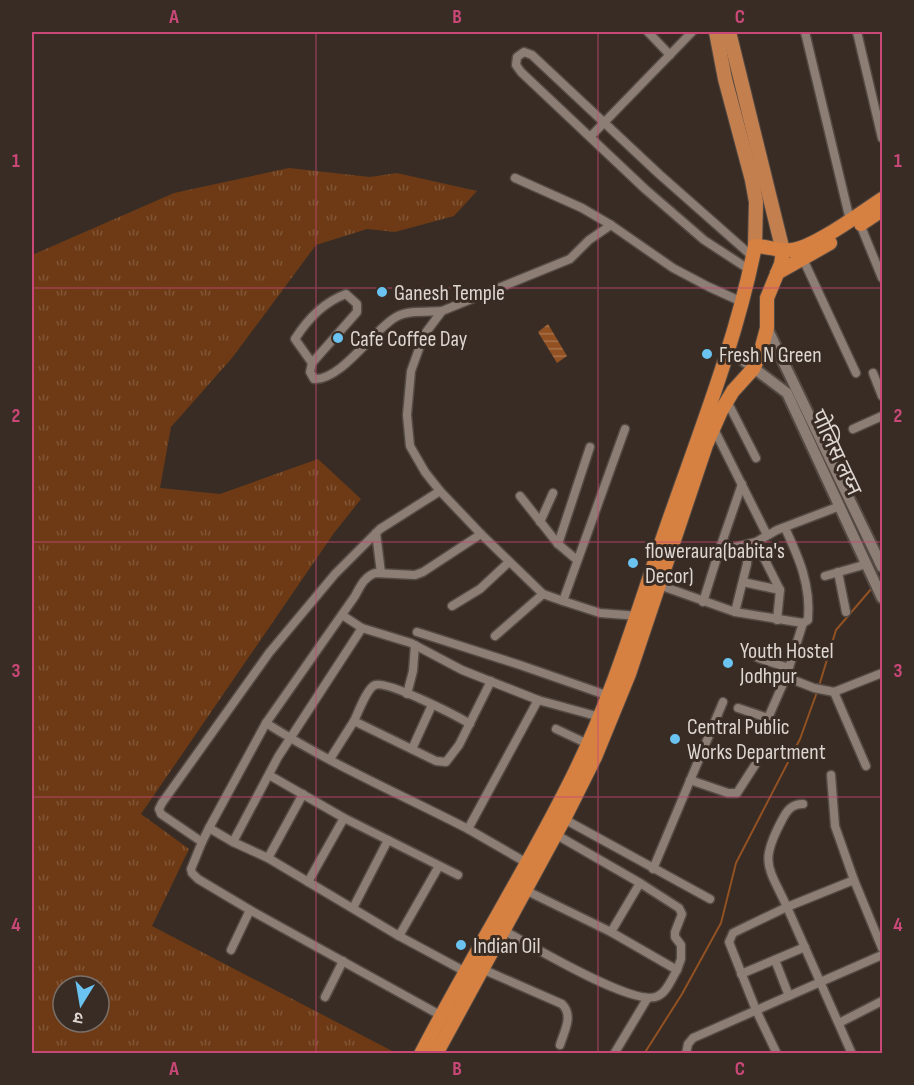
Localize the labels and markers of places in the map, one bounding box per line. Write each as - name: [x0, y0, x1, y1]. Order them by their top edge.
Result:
- place label: Ganesh Temple: [394, 280, 505, 307]
- marker: Ganesh Temple: [375, 285, 389, 299]
- place label: Cafe Coffee Day: [350, 326, 468, 353]
- marker: Cafe Coffee Day: [331, 331, 345, 345]
- place label: Fresh N Green: [719, 342, 822, 369]
- marker: Fresh N Green: [700, 347, 714, 361]
- place label: floweraura(babita's Decor): [645, 538, 785, 590]
- marker: floweraura(babita's Decor): [626, 556, 640, 570]
- place label: Youth Hostel Jodhpur: [739, 638, 834, 690]
- marker: Youth Hostel Jodhpur: [721, 656, 735, 670]
- place label: Central Public Works Department: [687, 714, 826, 766]
- marker: Central Public Works Department: [668, 732, 682, 746]
- place label: Indian Oil: [473, 933, 541, 960]
- marker: Indian Oil: [454, 938, 468, 952]

